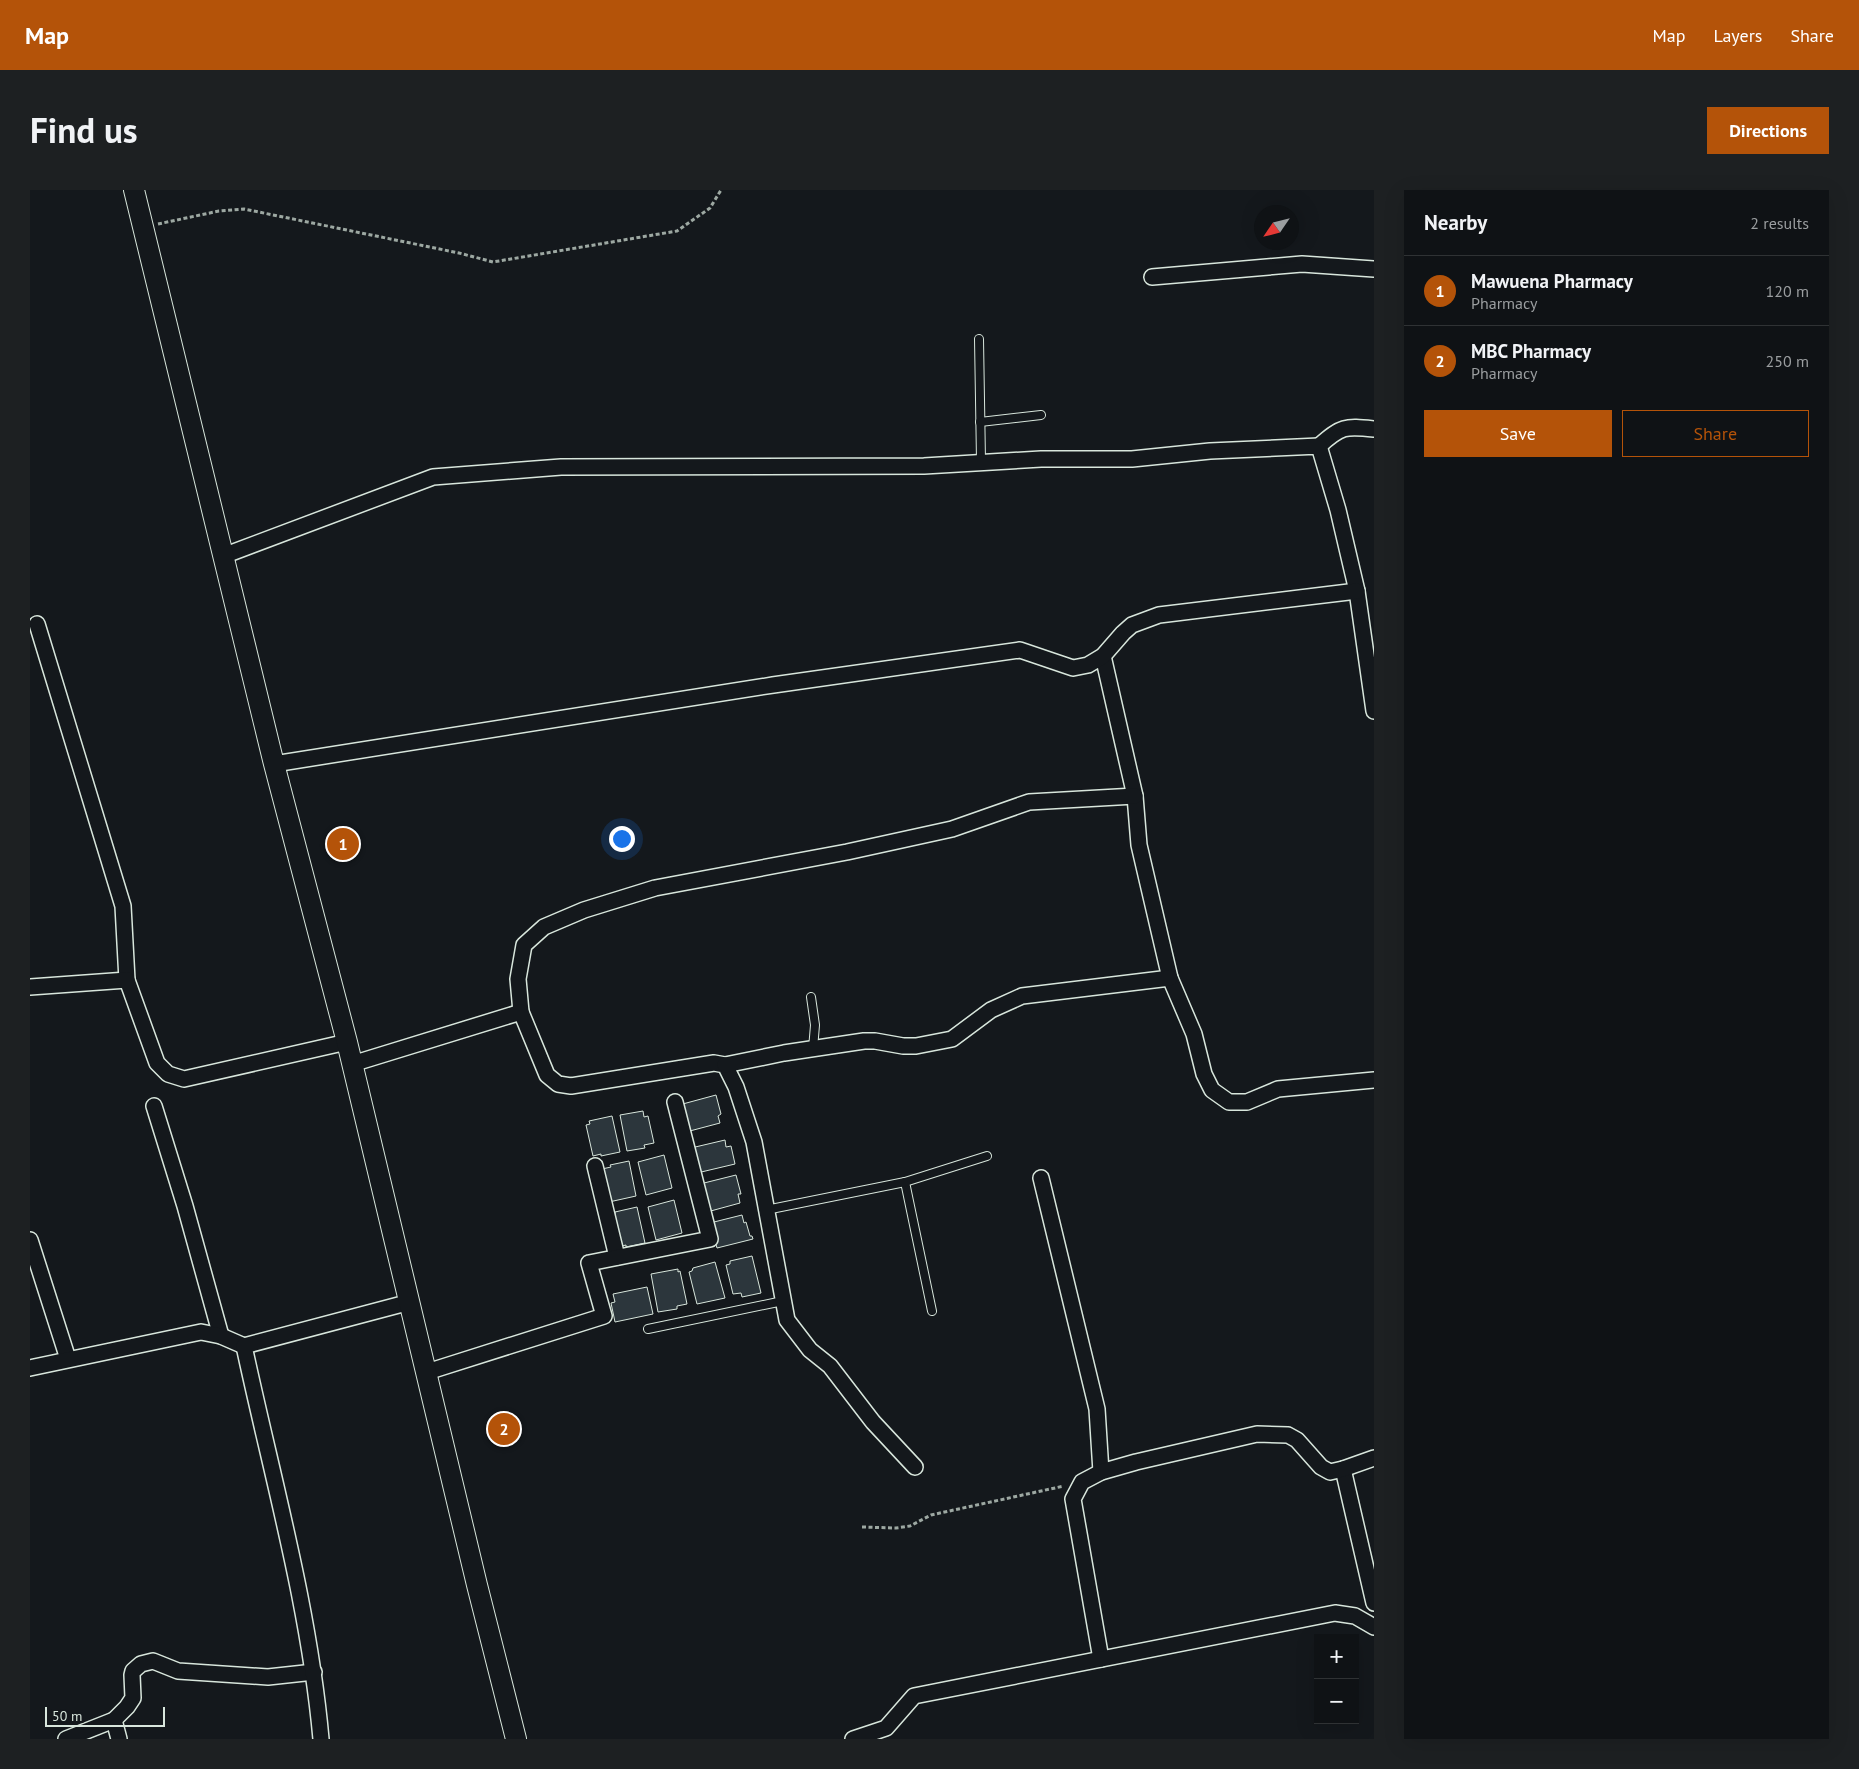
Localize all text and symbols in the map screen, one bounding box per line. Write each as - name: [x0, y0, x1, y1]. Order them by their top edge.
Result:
- text: Map: [25, 20, 69, 51]
- text: Map: [1653, 24, 1685, 47]
- text: Layers: [1713, 24, 1762, 47]
- text: Share: [1790, 24, 1834, 47]
- text: Find us: [30, 107, 138, 153]
- button: Directions: [1707, 107, 1829, 154]
- north arrow: [1254, 205, 1299, 250]
- text: Nearby: [1424, 209, 1487, 236]
- text: 2 results: [1750, 213, 1809, 233]
- text: Mawuena Pharmacy: [1471, 269, 1633, 293]
- text: 1: [1435, 281, 1445, 301]
- text: 120 m: [1766, 281, 1809, 301]
- text: Pharmacy: [1471, 293, 1537, 313]
- text: MBC Pharmacy: [1471, 339, 1591, 363]
- text: 2: [1435, 351, 1445, 371]
- text: 250 m: [1766, 351, 1809, 371]
- text: Pharmacy: [1471, 363, 1537, 383]
- button: Save: [1424, 410, 1612, 457]
- button: Share: [1622, 410, 1809, 457]
- pin: 1: [327, 825, 359, 863]
- your location: [609, 826, 635, 852]
- pin: 2: [488, 1410, 520, 1448]
- map controls: [1314, 1634, 1359, 1724]
- button: +: [1314, 1634, 1359, 1679]
- button: −: [1314, 1679, 1359, 1724]
- scale bar: [45, 1704, 165, 1727]
- text: 50 m: [52, 1707, 82, 1725]

